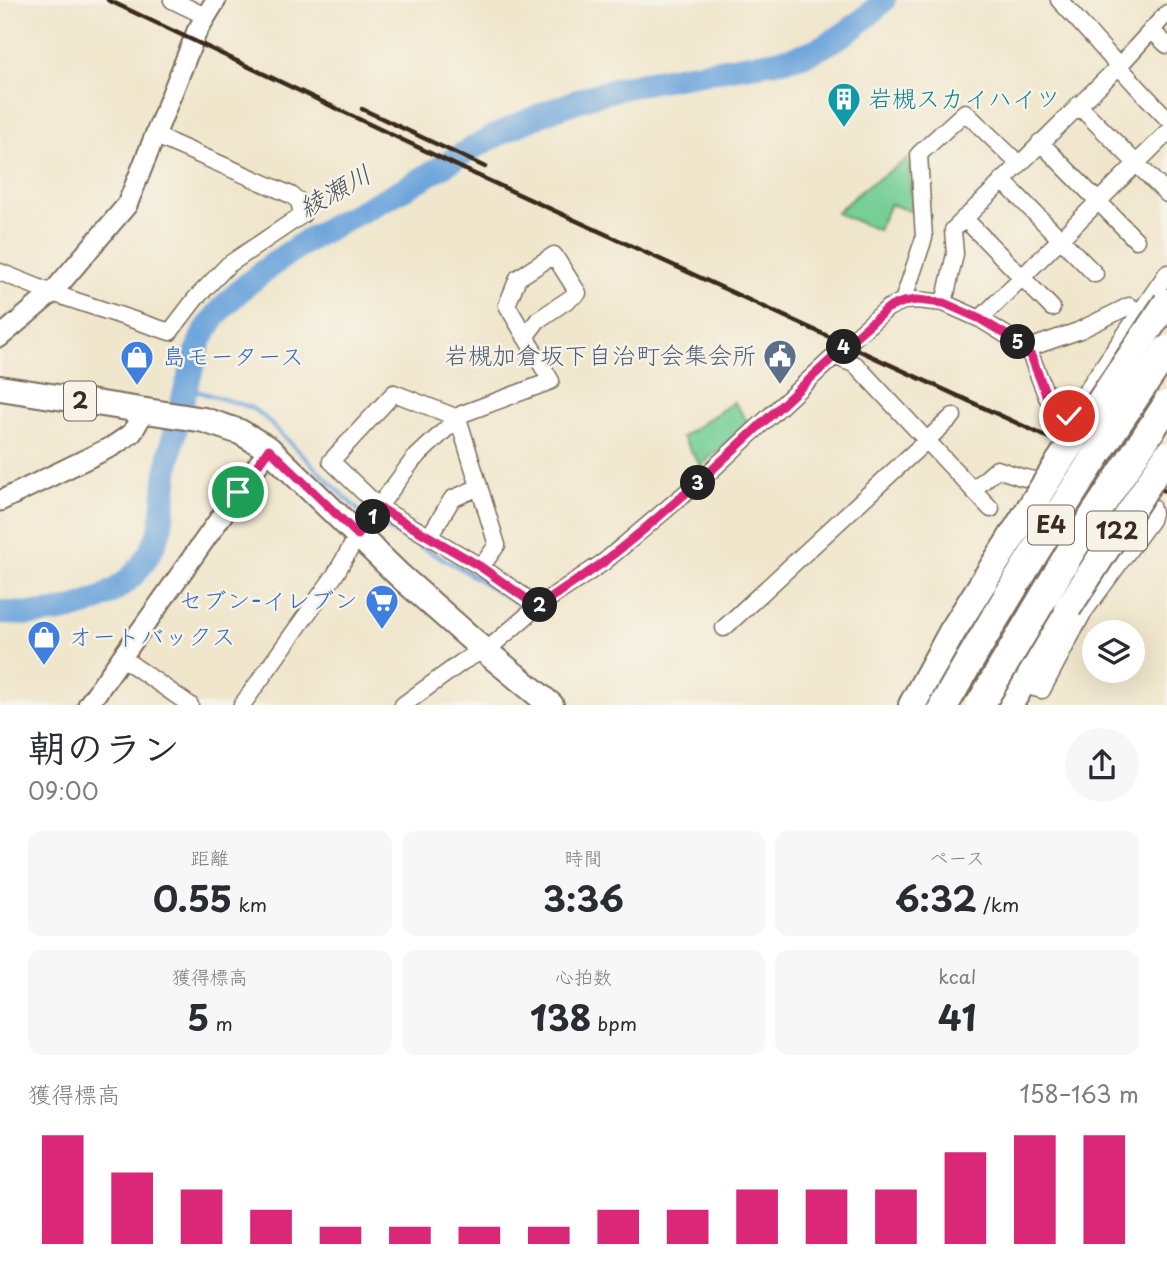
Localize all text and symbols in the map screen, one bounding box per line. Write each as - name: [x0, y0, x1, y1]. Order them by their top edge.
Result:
- place label: 岩槻スカイハイツ: [868, 79, 1060, 115]
- building icon: 岩槻スカイハイツ: [825, 80, 863, 129]
- water label: 綾瀬川: [291, 154, 378, 226]
- pin: 5: [1000, 324, 1036, 360]
- text: 5: [1011, 327, 1024, 355]
- pin: 4: [826, 330, 862, 364]
- text: 4: [837, 332, 850, 360]
- place label: 岩槻加倉坂下自治町会集会所: [444, 336, 756, 372]
- place label: 島モータース: [162, 337, 304, 373]
- public building icon: 岩槻加倉坂下自治町会集会所: [761, 337, 799, 386]
- shop icon: 島モータース: [118, 338, 156, 387]
- road number: 2: [64, 382, 96, 420]
- pin: [1039, 386, 1099, 446]
- icon: check: [1050, 397, 1088, 435]
- pin: [208, 462, 268, 522]
- pin: 3: [680, 466, 716, 500]
- text: 3: [691, 468, 704, 496]
- icon: arrive: [219, 473, 257, 511]
- pin: 1: [356, 500, 390, 534]
- text: 1: [368, 502, 377, 530]
- road number: E4: [1028, 505, 1074, 544]
- road number: 122: [1087, 512, 1147, 551]
- place label: セブン-イレブン: [178, 581, 358, 617]
- supermarket icon: セブン-イレブン: [363, 582, 401, 631]
- pin: 2: [522, 588, 558, 622]
- text: 2: [533, 590, 546, 618]
- place label: オートバックス: [68, 617, 236, 653]
- shop icon: オートバックス: [25, 618, 63, 667]
- map controls: [1082, 620, 1145, 683]
- button: layers: [1082, 620, 1145, 683]
- text: 朝のラン: [28, 718, 180, 775]
- button: share: [1065, 728, 1139, 802]
- text: 09:00: [28, 773, 99, 808]
- text: 距離: [191, 843, 229, 871]
- text: 時間: [564, 843, 603, 871]
- text: ペース: [929, 843, 985, 871]
- text: 0.55: [153, 871, 232, 924]
- text: 3:36: [543, 871, 624, 924]
- text: 6:32: [895, 871, 977, 924]
- text: km: [232, 890, 267, 918]
- text: /km: [977, 890, 1019, 918]
- text: 獲得標高: [172, 962, 248, 990]
- text: 心拍数: [555, 962, 612, 990]
- text: kcal: [938, 962, 976, 990]
- text: 5: [187, 990, 209, 1043]
- text: 138: [530, 990, 591, 1043]
- text: 41: [938, 990, 977, 1043]
- text: m: [209, 1009, 233, 1037]
- text: bpm: [591, 1009, 637, 1037]
- text: 獲得標高: [28, 1076, 120, 1111]
- text: 158–163 m: [1019, 1076, 1139, 1111]

